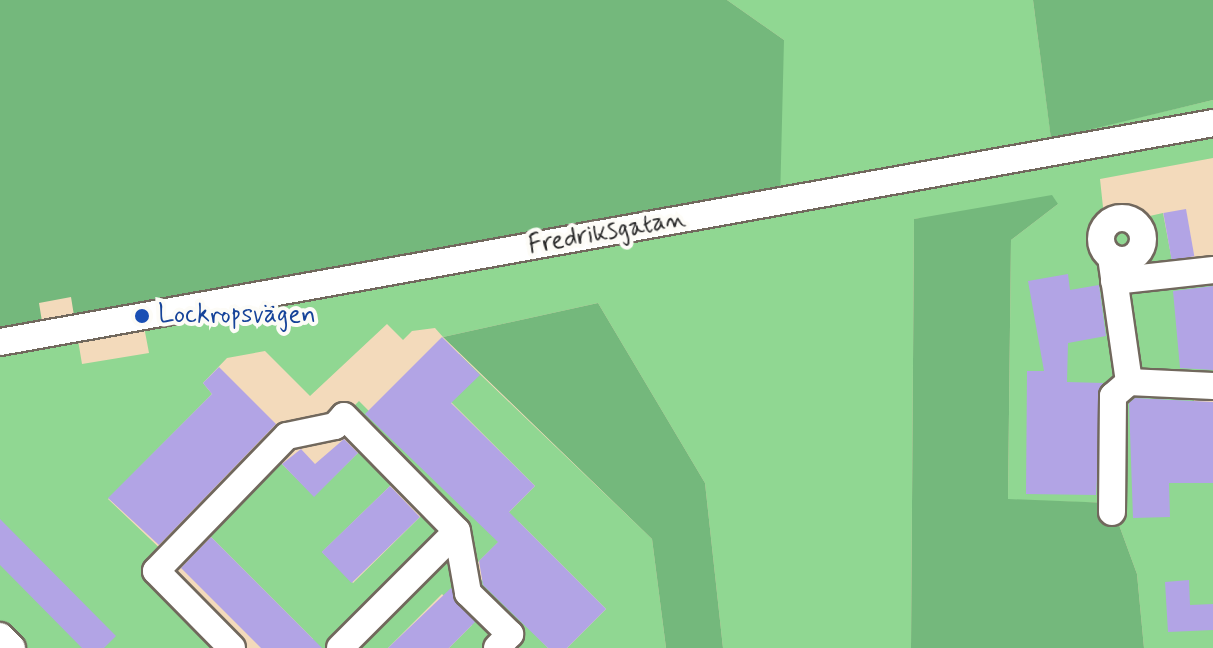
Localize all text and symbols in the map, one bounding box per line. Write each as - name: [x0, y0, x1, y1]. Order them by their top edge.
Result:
- street label: Fredriksgatan: [526, 204, 688, 262]
- place label: Lockropsvägen: [158, 300, 316, 332]
- marker: Lockropsvägen: [133, 307, 151, 325]

